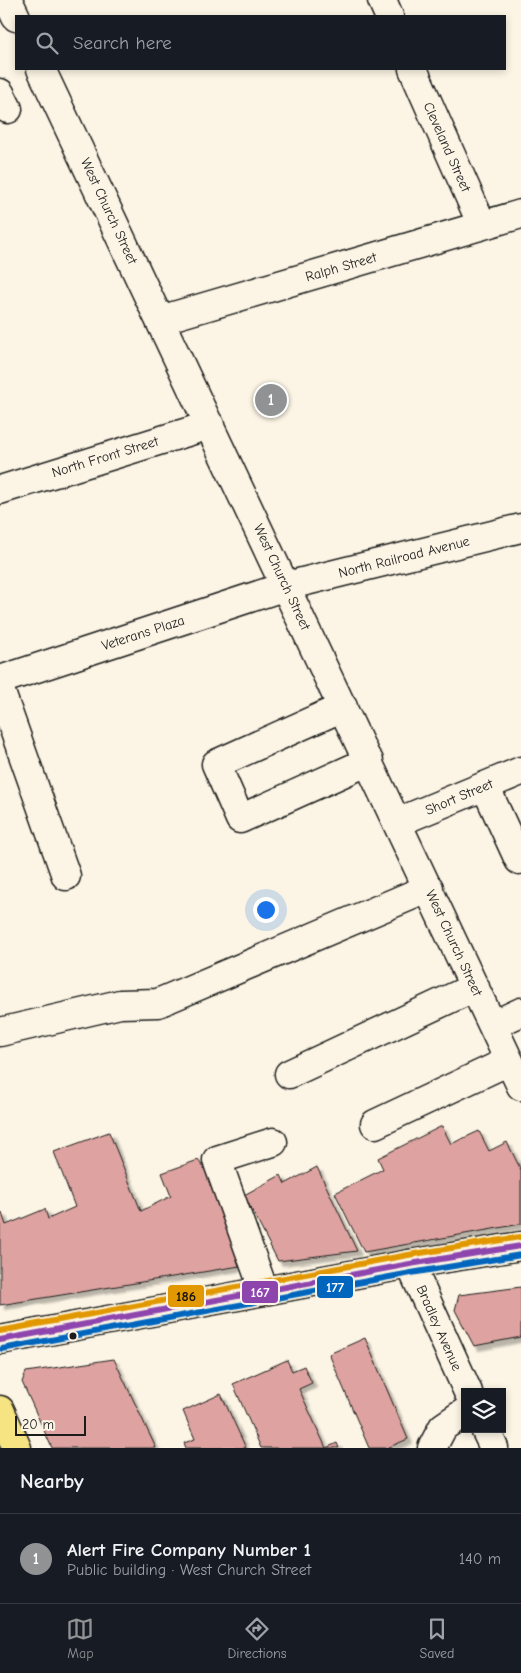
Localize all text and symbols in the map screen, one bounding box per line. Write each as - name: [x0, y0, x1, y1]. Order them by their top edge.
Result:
- search box: [15, 15, 506, 70]
- icon: search: [33, 29, 61, 57]
- text: Search here: [73, 32, 172, 54]
- street label: Cleveland Street: [420, 99, 475, 195]
- street label: West Church Street: [77, 155, 141, 268]
- street label: Ralph Street: [304, 248, 379, 285]
- pin: 1: [255, 381, 287, 419]
- street label: North Front Street: [50, 432, 161, 481]
- street label: West Church Street: [250, 521, 314, 634]
- street label: North Railroad Avenue: [337, 532, 471, 582]
- street label: Veterans Plaza: [99, 612, 187, 654]
- street label: Short Street: [423, 775, 496, 819]
- street label: West Church Street: [422, 887, 486, 1000]
- your location: [253, 897, 279, 923]
- line badge: 177: [316, 1275, 354, 1299]
- text: 177: [326, 1279, 345, 1296]
- line badge: 167: [241, 1280, 279, 1304]
- street label: Bradley Avenue: [412, 1282, 466, 1374]
- line badge: 186: [167, 1284, 205, 1308]
- text: 167: [250, 1284, 270, 1301]
- text: 186: [176, 1288, 196, 1305]
- unlabelled marker: [68, 1331, 78, 1341]
- map controls: [461, 1388, 506, 1433]
- button: layers: [461, 1388, 506, 1433]
- scale bar: [15, 1413, 86, 1436]
- text: 20 m: [22, 1416, 54, 1433]
- text: Nearby: [20, 1469, 84, 1493]
- text: Alert Fire Company Number 1: [67, 1539, 311, 1561]
- text: 1: [33, 1550, 39, 1568]
- text: 140 m: [459, 1550, 501, 1568]
- text: Public building · West Church Street: [67, 1561, 311, 1579]
- tab: Map: [66, 1615, 94, 1662]
- tab: Directions: [227, 1615, 287, 1662]
- tab: Saved: [420, 1615, 455, 1662]

